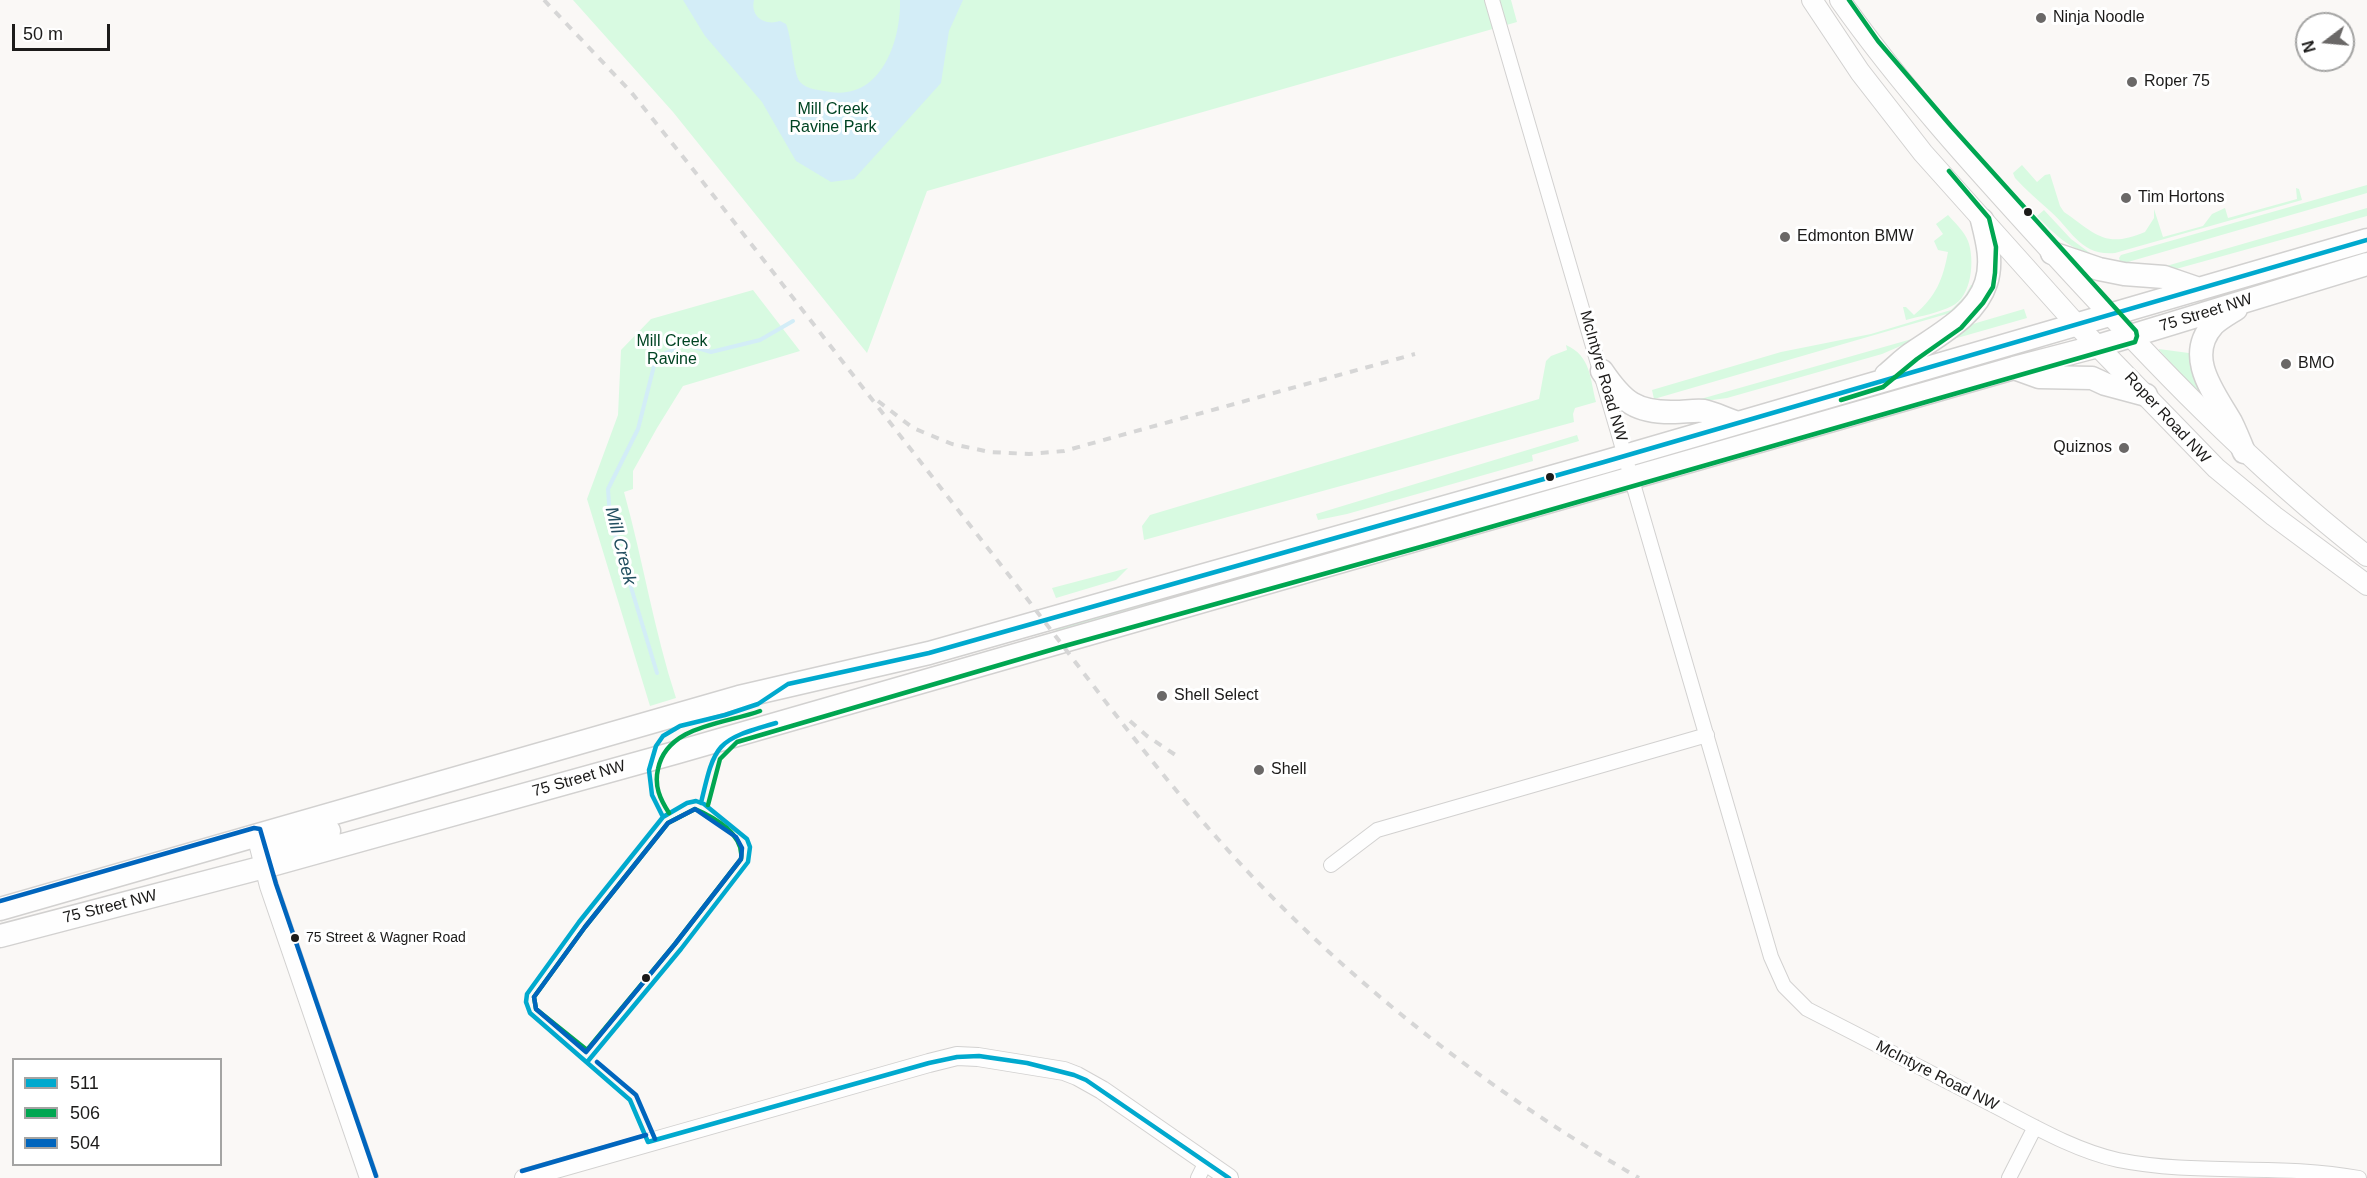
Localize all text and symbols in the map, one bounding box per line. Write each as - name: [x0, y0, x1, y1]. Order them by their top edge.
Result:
- place label: Ninja Noodle: [2053, 8, 2145, 28]
- marker: Ninja Noodle: [2034, 11, 2048, 25]
- scale bar: [15, 12, 112, 50]
- north arrow: [2295, 12, 2355, 72]
- text: 50 m: [23, 24, 63, 44]
- text: N: [2299, 39, 2319, 54]
- place label: Roper 75: [2144, 72, 2210, 92]
- marker: Roper 75: [2125, 75, 2139, 89]
- park label: Mill Creek Ravine Park: [789, 100, 877, 138]
- place label: Tim Hortons: [2138, 188, 2225, 208]
- marker: Tim Hortons: [2119, 191, 2133, 205]
- unlabelled marker: [2022, 206, 2034, 218]
- place label: Edmonton BMW: [1797, 227, 1913, 247]
- marker: Edmonton BMW: [1778, 230, 1792, 244]
- street label: 75 Street NW: [2157, 290, 2255, 336]
- street label: McIntyre Road NW: [1575, 308, 1631, 444]
- park label: Mill Creek Ravine: [636, 332, 708, 370]
- place label: BMO: [2298, 354, 2334, 374]
- marker: BMO: [2279, 357, 2293, 371]
- street label: Roper Road NW: [2120, 369, 2214, 467]
- place label: Quiznos: [2053, 438, 2112, 458]
- marker: Quiznos: [2117, 441, 2131, 455]
- unlabelled marker: [1544, 471, 1556, 483]
- water label: Mill Creek: [600, 505, 640, 587]
- place label: Shell Select: [1174, 686, 1258, 706]
- marker: Shell Select: [1155, 689, 1169, 703]
- street label: 75 Street NW: [530, 757, 628, 801]
- place label: Shell: [1271, 760, 1307, 780]
- marker: Shell: [1252, 763, 1266, 777]
- street label: 75 Street NW: [61, 886, 159, 928]
- place label: 75 Street & Wagner Road: [306, 930, 466, 946]
- marker: 75 Street & Wagner Road: [289, 932, 301, 944]
- unlabelled marker: [640, 972, 652, 984]
- street label: McIntyre Road NW: [1872, 1037, 2002, 1115]
- legend: [12, 1058, 222, 1166]
- text: 511: [70, 1073, 99, 1093]
- text: 506: [70, 1103, 100, 1123]
- text: 504: [70, 1133, 100, 1153]

